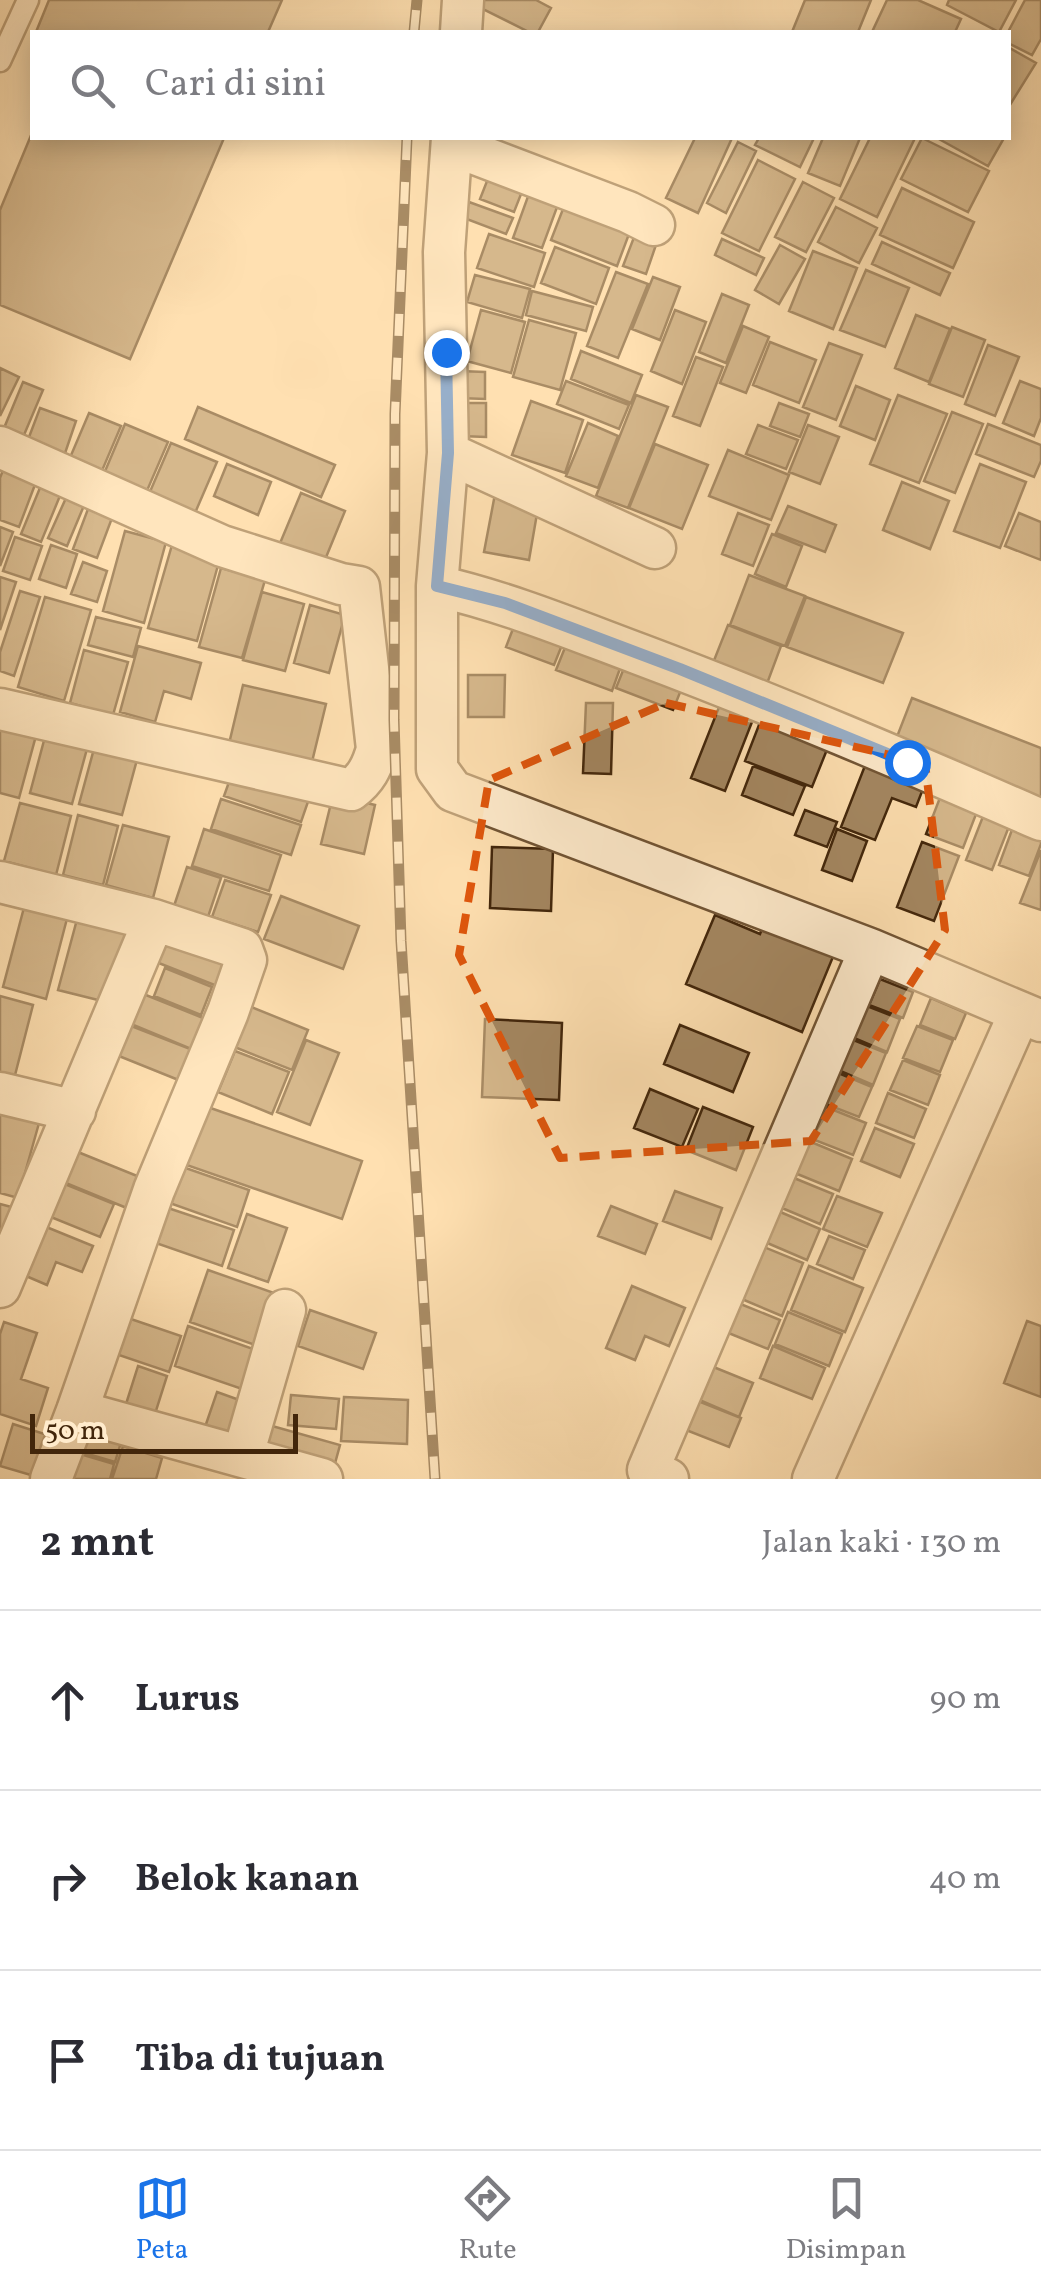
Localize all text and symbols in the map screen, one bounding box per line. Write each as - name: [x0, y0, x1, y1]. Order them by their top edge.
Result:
- search box: [30, 30, 1011, 140]
- icon: search: [65, 58, 120, 113]
- text: Cari di sini: [145, 59, 326, 112]
- route end: [424, 330, 470, 376]
- route start: [885, 740, 931, 786]
- scale bar: [30, 1409, 298, 1454]
- text: 50 m: [45, 1412, 105, 1451]
- text: 2 mnt: [40, 1515, 154, 1574]
- text: Jalan kaki · 130 m: [762, 1522, 1001, 1566]
- icon: ahead: [40, 1673, 95, 1728]
- text: Lurus: [135, 1674, 240, 1727]
- text: 90 m: [930, 1678, 1001, 1722]
- icon: right: [40, 1853, 95, 1908]
- text: Belok kanan: [135, 1854, 360, 1907]
- text: 40 m: [929, 1858, 1001, 1902]
- icon: arrive: [40, 2033, 95, 2088]
- text: Tiba di tujuan: [135, 2034, 385, 2087]
- tab: Peta: [135, 2171, 190, 2270]
- tab: Rute: [459, 2171, 517, 2270]
- tab: Disimpan: [786, 2171, 906, 2270]

